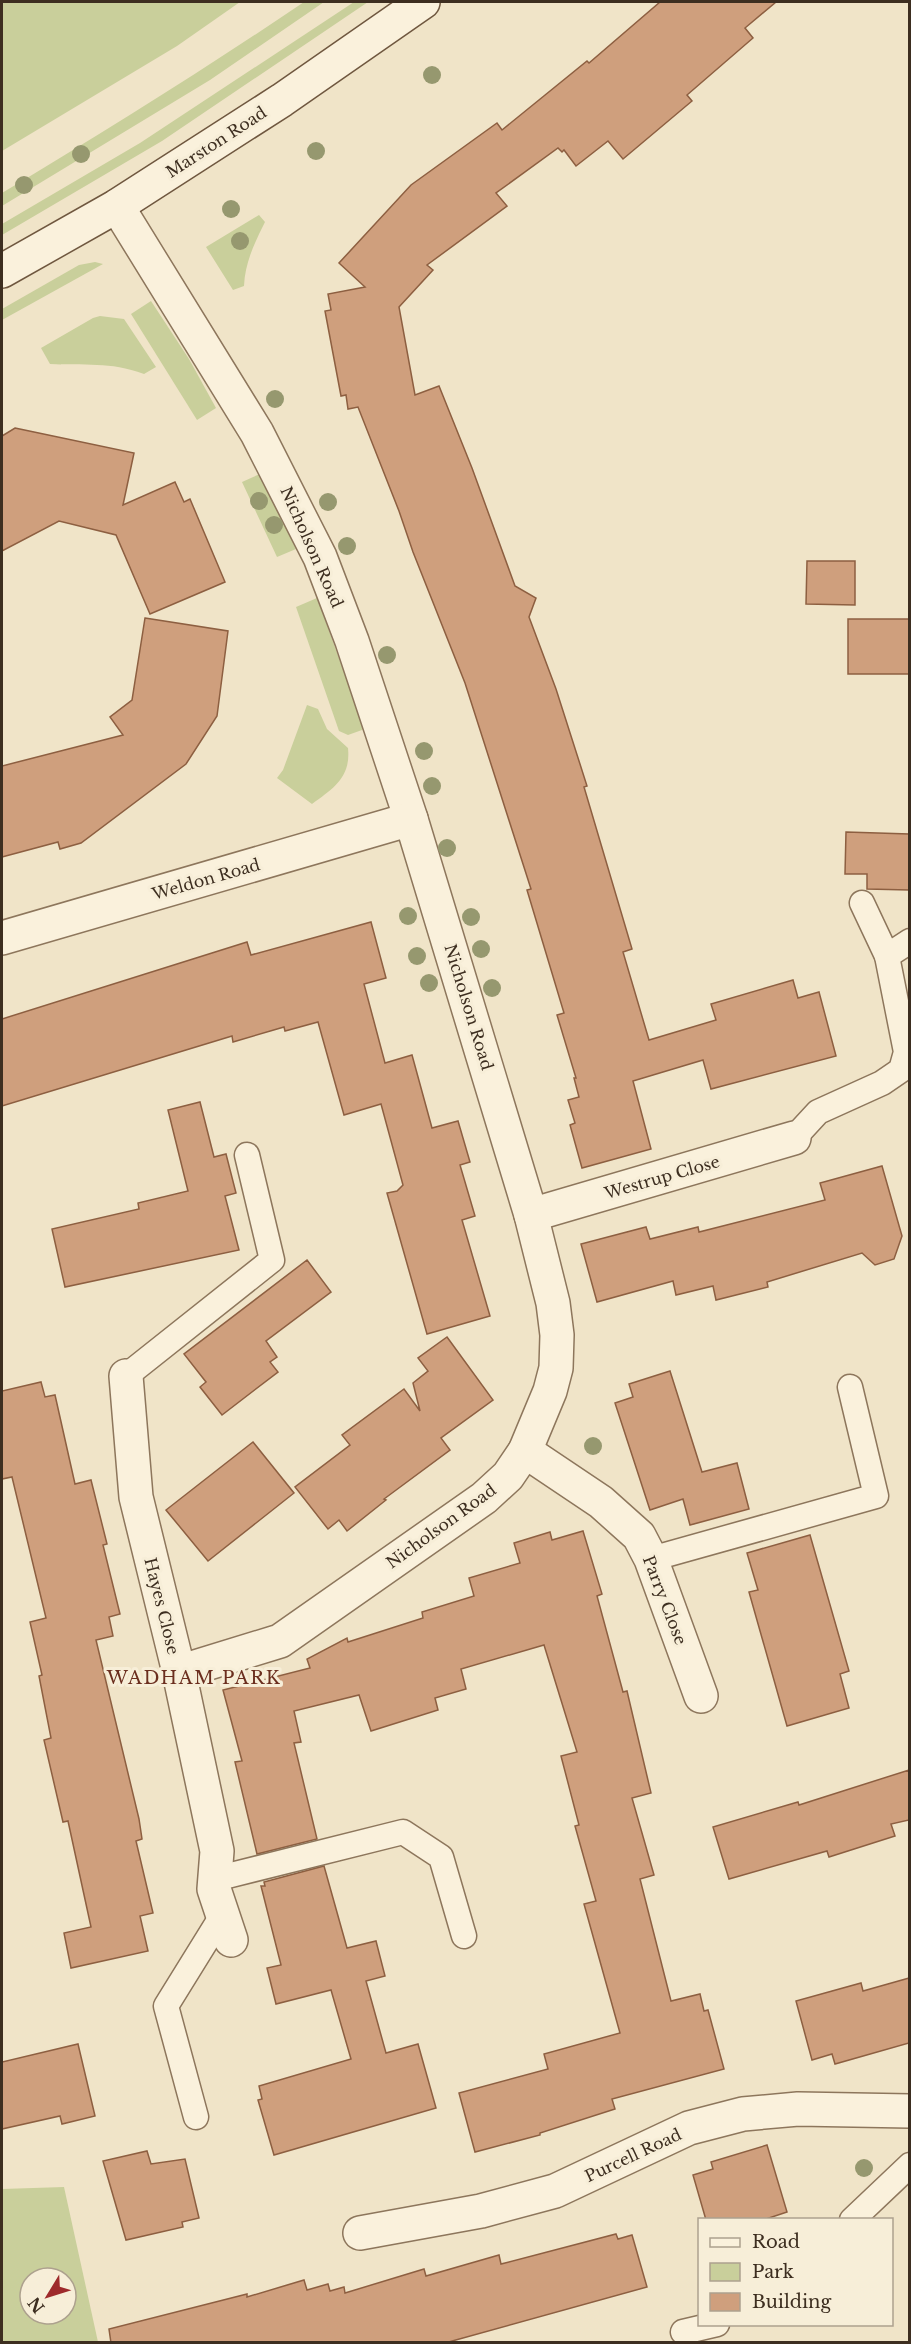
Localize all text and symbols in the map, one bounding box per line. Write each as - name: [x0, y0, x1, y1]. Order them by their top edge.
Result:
- street label: Marston Road: [162, 102, 270, 182]
- street label: Nicholson Road: [276, 483, 348, 611]
- street label: Weldon Road: [149, 854, 262, 904]
- street label: Nicholson Road: [440, 941, 498, 1073]
- street label: Westrup Close: [601, 1151, 722, 1203]
- street label: Nicholson Road: [382, 1479, 500, 1573]
- street label: Parry Close: [639, 1552, 691, 1648]
- street label: Hayes Close: [140, 1555, 184, 1657]
- district label: WADHAM PARK: [106, 1667, 281, 1689]
- street label: Purcell Road: [581, 2124, 685, 2186]
- legend: [698, 2218, 893, 2326]
- text: Road: [752, 2231, 800, 2253]
- text: Park: [752, 2261, 794, 2283]
- north arrow: [18, 2266, 78, 2326]
- text: Building: [752, 2291, 831, 2313]
- text: N: [24, 2293, 49, 2317]

